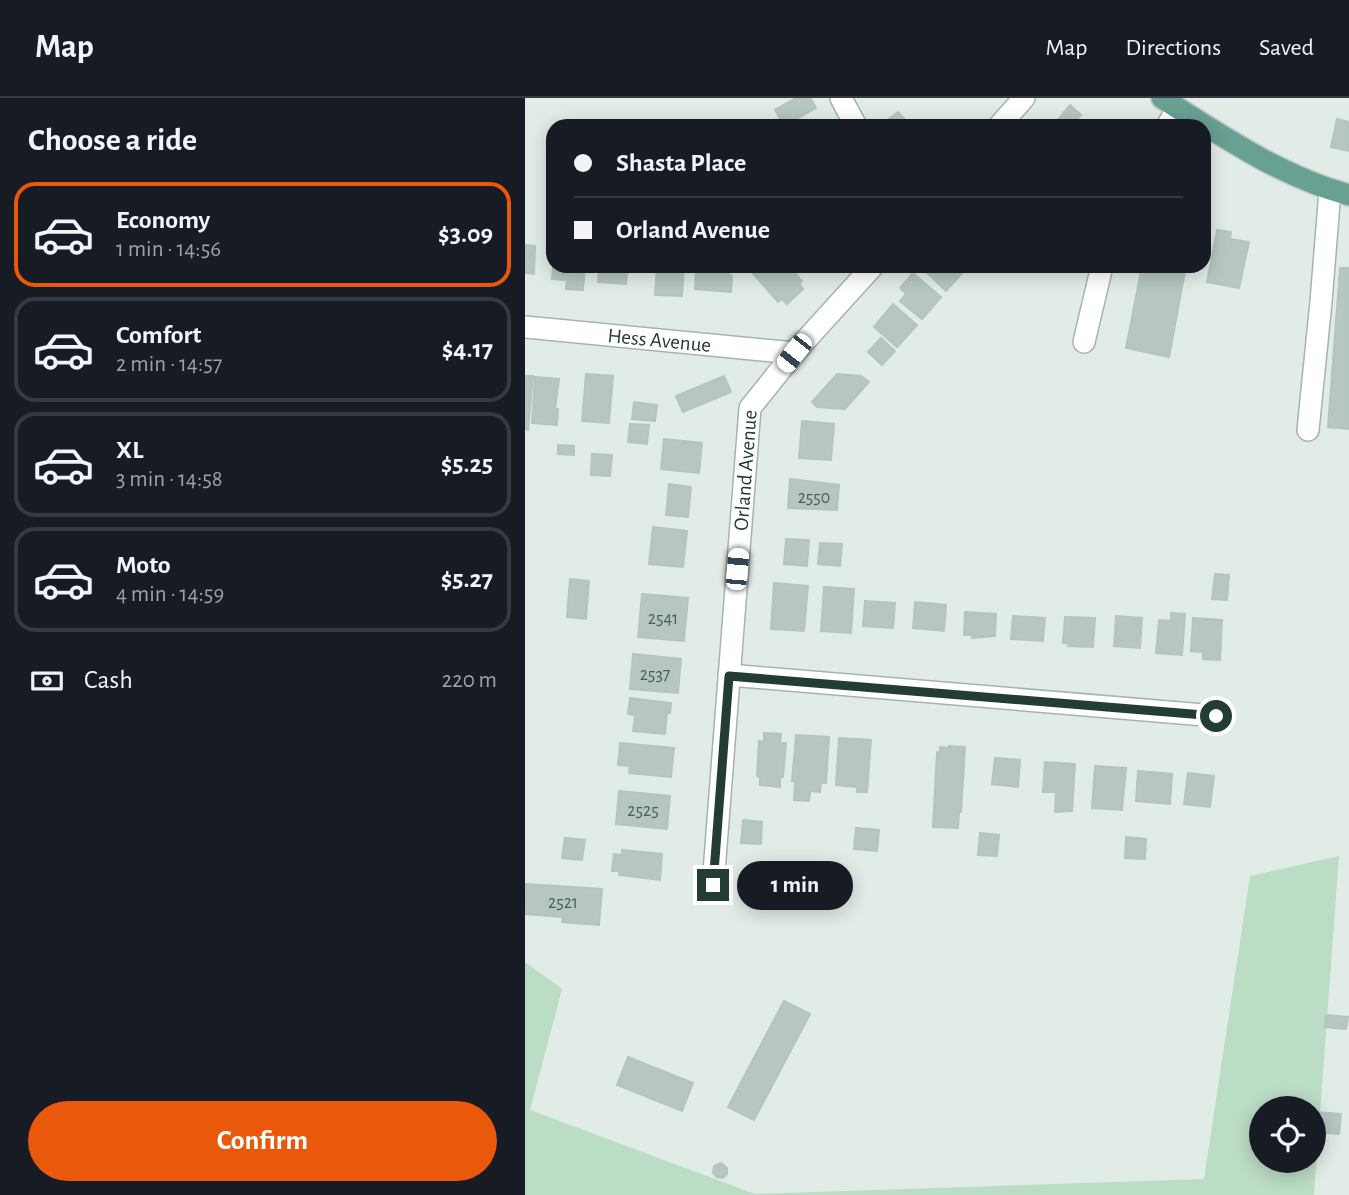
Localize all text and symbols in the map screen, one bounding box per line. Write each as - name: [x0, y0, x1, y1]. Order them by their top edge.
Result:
- text: Map: [35, 31, 94, 64]
- text: Map: [1045, 36, 1087, 60]
- text: Directions: [1125, 36, 1221, 60]
- text: Saved: [1259, 36, 1314, 60]
- text: Choose a ride: [28, 124, 197, 156]
- text: Shasta Place: [616, 150, 746, 176]
- icon: car: [32, 203, 95, 266]
- text: Economy: [116, 207, 210, 233]
- text: Orland Avenue: [616, 217, 770, 243]
- text: $3.09: [438, 221, 493, 247]
- text: 1 min · 14:56: [116, 238, 221, 261]
- icon: car: [32, 318, 95, 381]
- text: Comfort: [116, 322, 201, 348]
- street label: Hess Avenue: [607, 325, 712, 356]
- car: [773, 330, 816, 376]
- text: $4.17: [442, 336, 493, 362]
- text: 2 min · 14:57: [116, 353, 222, 376]
- street label: Orland Avenue: [731, 409, 761, 532]
- icon: car: [32, 433, 95, 496]
- text: XL: [116, 437, 143, 463]
- text: $5.25: [441, 451, 493, 477]
- text: 3 min · 14:58: [116, 468, 223, 491]
- house number: 2550: [798, 489, 830, 507]
- car: [725, 547, 750, 591]
- icon: car: [32, 548, 95, 611]
- text: Moto: [116, 552, 171, 578]
- text: $5.27: [441, 566, 493, 592]
- text: 4 min · 14:59: [116, 583, 224, 606]
- house number: 2541: [648, 610, 678, 628]
- icon: cash: [28, 662, 66, 700]
- house number: 2537: [640, 666, 670, 684]
- text: Cash: [84, 667, 133, 693]
- text: 220 m: [442, 669, 497, 692]
- route start: [1200, 700, 1232, 732]
- house number: 2525: [627, 802, 659, 820]
- callout: 1 min: [737, 860, 853, 910]
- route end: [697, 869, 729, 901]
- text: 1 min: [771, 874, 819, 897]
- house number: 2521: [548, 894, 578, 912]
- map controls: [1249, 1096, 1326, 1173]
- button: locate: [1249, 1096, 1326, 1173]
- button: Confirm: [28, 1101, 497, 1181]

